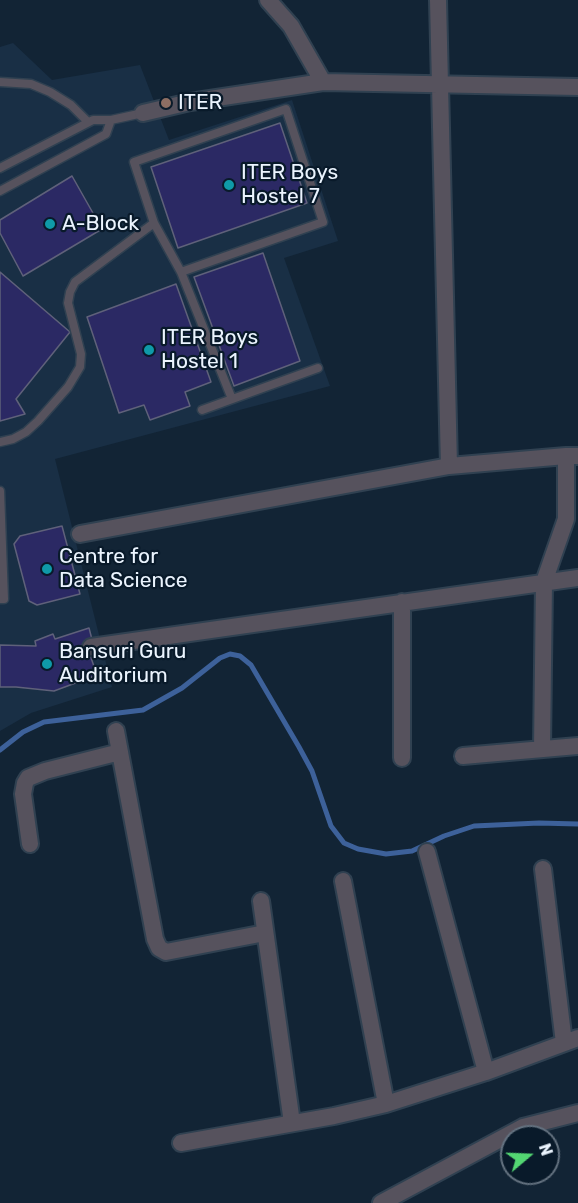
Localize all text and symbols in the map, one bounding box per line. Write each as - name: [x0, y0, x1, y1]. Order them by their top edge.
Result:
- place label: ITER: [178, 90, 222, 116]
- marker: ITER: [159, 96, 173, 110]
- place label: ITER Boys Hostel 7: [241, 160, 338, 210]
- marker: ITER Boys Hostel 7: [222, 178, 236, 192]
- place label: A-Block: [62, 211, 139, 237]
- marker: A-Block: [43, 217, 57, 231]
- place label: ITER Boys Hostel 1: [161, 325, 258, 375]
- marker: ITER Boys Hostel 1: [142, 343, 156, 357]
- place label: Centre for Data Science: [59, 544, 187, 594]
- marker: Centre for Data Science: [40, 562, 54, 576]
- place label: Bansuri Guru Auditorium: [59, 639, 186, 689]
- marker: Bansuri Guru Auditorium: [40, 657, 54, 671]
- north arrow: [500, 1125, 560, 1185]
- text: N: [535, 1141, 556, 1158]

